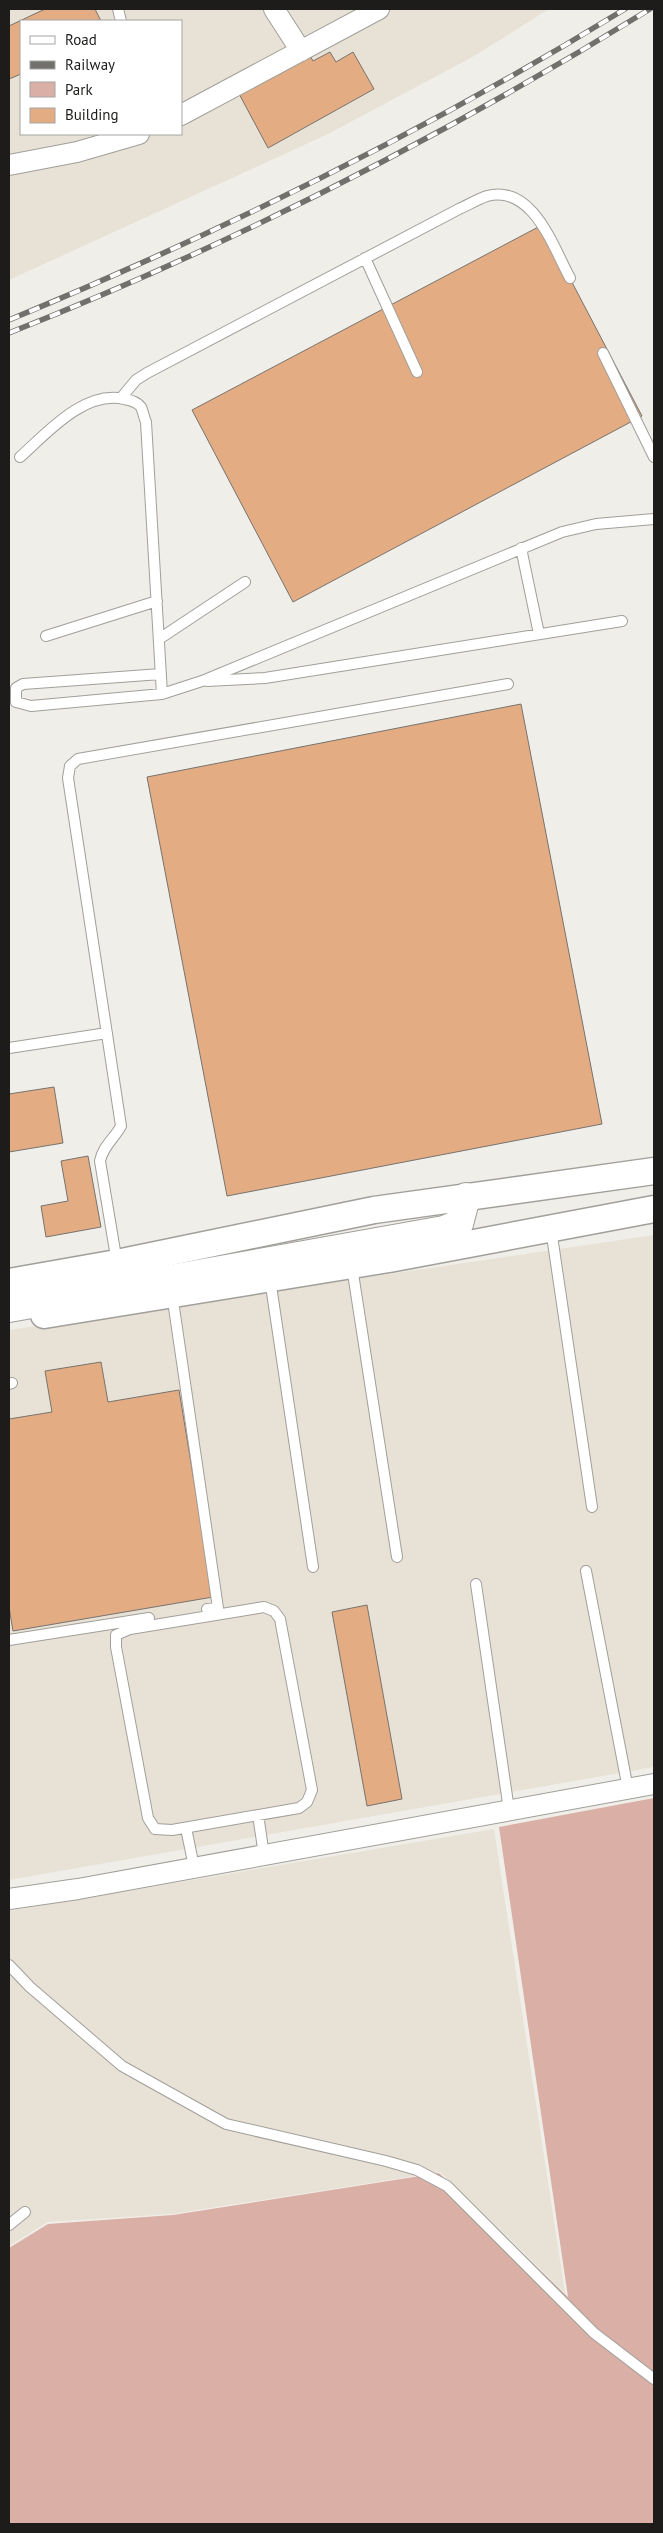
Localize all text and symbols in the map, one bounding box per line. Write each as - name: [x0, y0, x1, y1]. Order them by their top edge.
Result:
- legend: [20, 20, 182, 135]
- text: Road: [65, 30, 97, 49]
- text: Railway: [65, 55, 115, 74]
- text: Park: [65, 80, 93, 99]
- text: Building: [65, 105, 119, 124]

